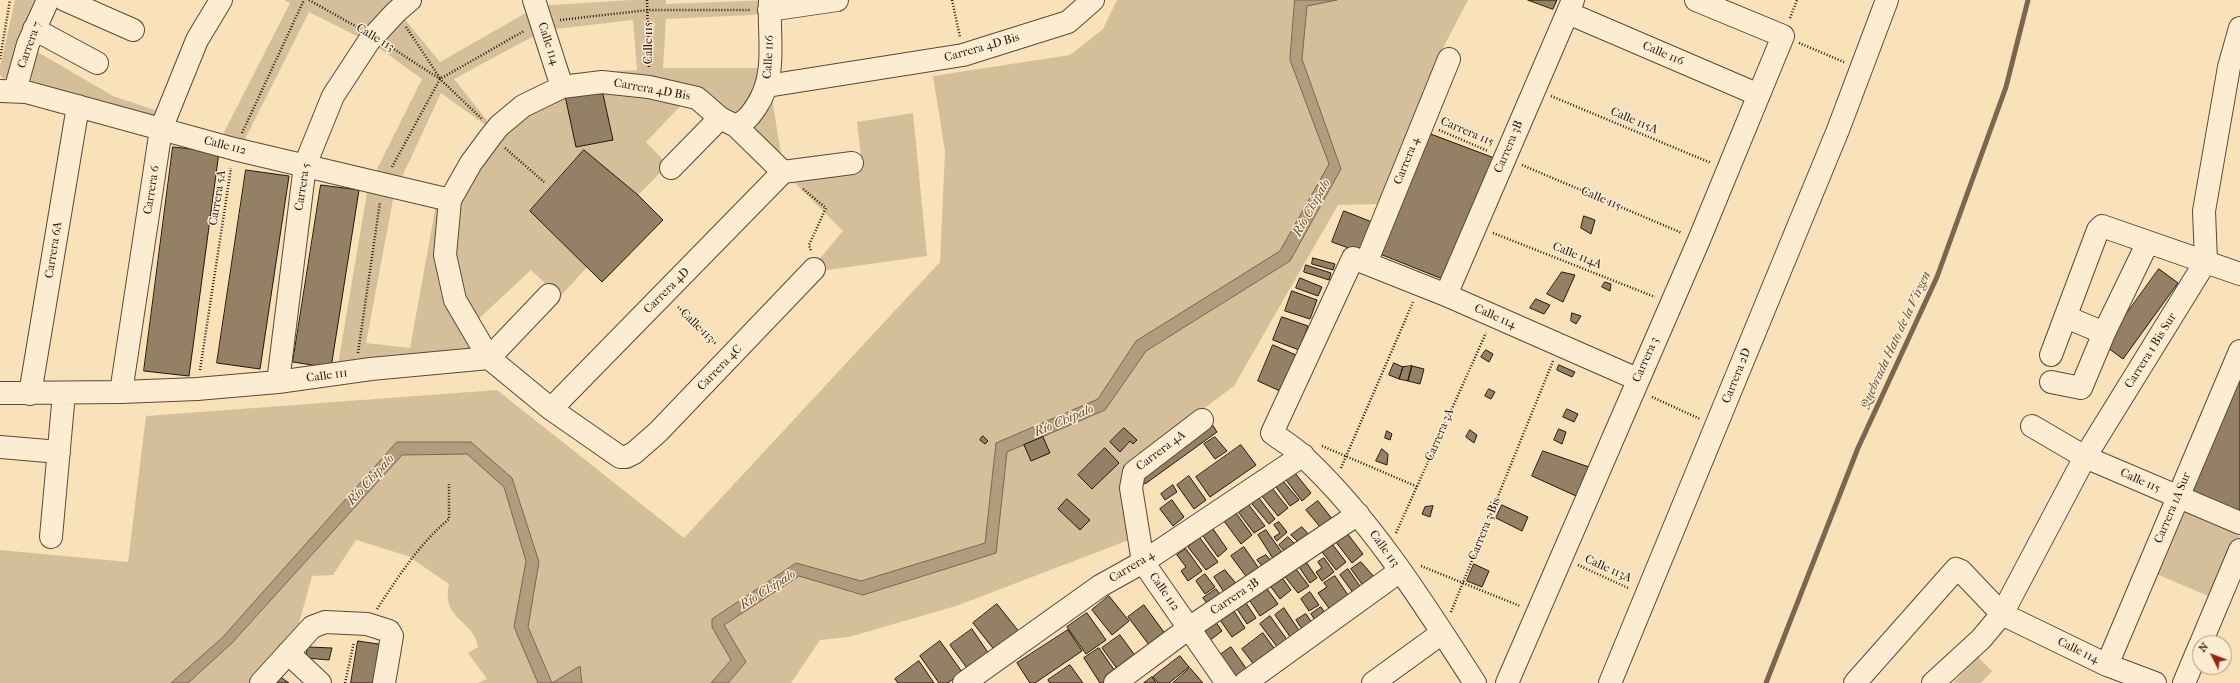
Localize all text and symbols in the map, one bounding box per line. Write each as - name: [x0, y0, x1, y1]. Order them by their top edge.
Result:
- street label: Carrera 7: [15, 20, 45, 70]
- street label: Calle 113: [353, 21, 397, 55]
- street label: Calle 114: [534, 21, 562, 67]
- street label: Calle 115: [642, 22, 656, 64]
- street label: Carrera 4D Bis: [943, 30, 1021, 66]
- street label: Calle 116: [761, 35, 777, 79]
- street label: Calle 116: [1640, 39, 1686, 69]
- street label: Carrera 4D Bis: [613, 76, 691, 104]
- street label: Calle 115A: [1608, 105, 1660, 137]
- street label: Carrera 115: [1438, 114, 1496, 150]
- street label: Carrera 3B: [1491, 119, 1527, 175]
- street label: Calle 112: [202, 134, 248, 158]
- street label: Carrera 4: [1391, 135, 1423, 187]
- street label: Carrera 5: [292, 162, 314, 212]
- street label: Carrera 6: [141, 164, 163, 216]
- street label: Carrera 5A: [207, 169, 229, 227]
- water label: Río Chipalo: [1290, 177, 1334, 239]
- street label: Calle 115: [1579, 184, 1623, 214]
- street label: Carrera 6A: [42, 221, 66, 279]
- street label: Calle 114A: [1550, 240, 1604, 272]
- street label: Carrera 4D: [641, 265, 693, 317]
- water label: Quebrada Hato de la Virgen: [1857, 269, 1935, 411]
- street label: Calle 114: [1472, 301, 1518, 333]
- street label: Calle 113: [677, 306, 717, 346]
- street label: Carrera 1 Bis Sur: [2122, 311, 2180, 391]
- street label: Carrera 3: [1630, 335, 1662, 385]
- street label: Carrera 4C: [695, 342, 745, 394]
- street label: Carrera 2D: [1719, 346, 1755, 406]
- street label: Calle 111: [305, 366, 349, 386]
- water label: Río Chipalo: [1032, 401, 1096, 441]
- street label: Carrera 3A: [1423, 407, 1457, 463]
- street label: Carrera 4A: [1134, 428, 1188, 474]
- water label: Río Chipalo: [344, 451, 398, 509]
- street label: Calle 115: [2118, 466, 2162, 496]
- street label: Carrera 1A Sur: [2152, 470, 2194, 546]
- street label: Carrera 3 Bis: [1466, 496, 1504, 562]
- street label: Calle 113: [1366, 528, 1402, 570]
- street label: Carrera 4: [1107, 548, 1157, 586]
- street label: Calle 113A: [1582, 552, 1634, 586]
- water label: Río Chipalo: [737, 567, 799, 613]
- street label: Calle 112: [1146, 570, 1182, 614]
- street label: Carrera 3B: [1208, 575, 1262, 619]
- street label: Calle 114: [2055, 635, 2101, 667]
- north arrow: [2192, 635, 2232, 675]
- text: N: [2196, 640, 2211, 655]

